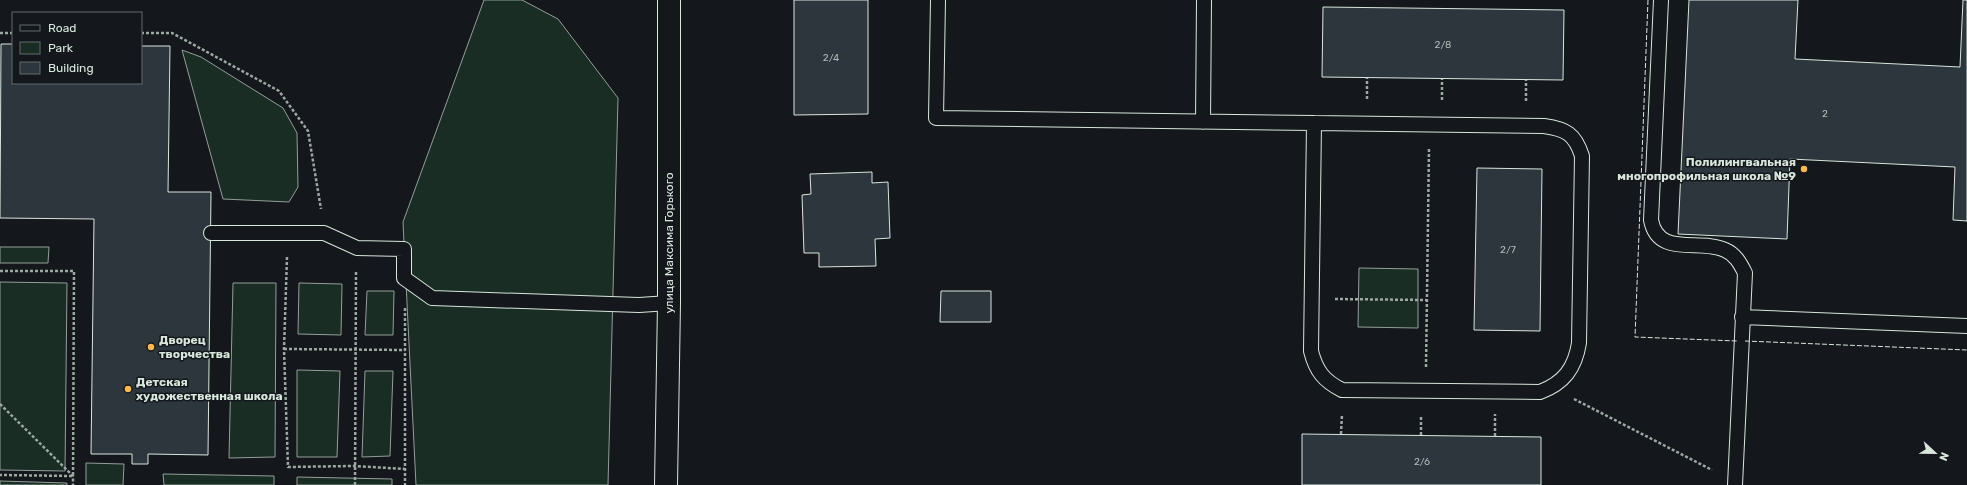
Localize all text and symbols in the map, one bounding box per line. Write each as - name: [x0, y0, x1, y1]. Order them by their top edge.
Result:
- legend: [12, 12, 142, 84]
- text: Road: [48, 21, 76, 35]
- house number: 2/8: [1435, 39, 1451, 51]
- text: Park: [48, 41, 74, 55]
- house number: 2/4: [823, 52, 839, 64]
- text: Building: [48, 61, 94, 75]
- house number: 2: [1822, 108, 1828, 120]
- place label: Полилингвальная многопрофильная школа №9: [1617, 155, 1796, 183]
- marker: Полилингвальная многопрофильная школа №9: [1799, 164, 1809, 174]
- street label: улица Максима Горького: [662, 172, 676, 314]
- house number: 2/7: [1500, 244, 1516, 256]
- place label: Дворец творчества: [159, 333, 230, 361]
- marker: Дворец творчества: [146, 342, 156, 352]
- place label: Детская художественная школа: [136, 375, 283, 403]
- marker: Детская художественная школа: [123, 384, 133, 394]
- north arrow: [1915, 433, 1955, 473]
- text: N: [1936, 450, 1951, 463]
- house number: 2/6: [1414, 456, 1430, 468]

